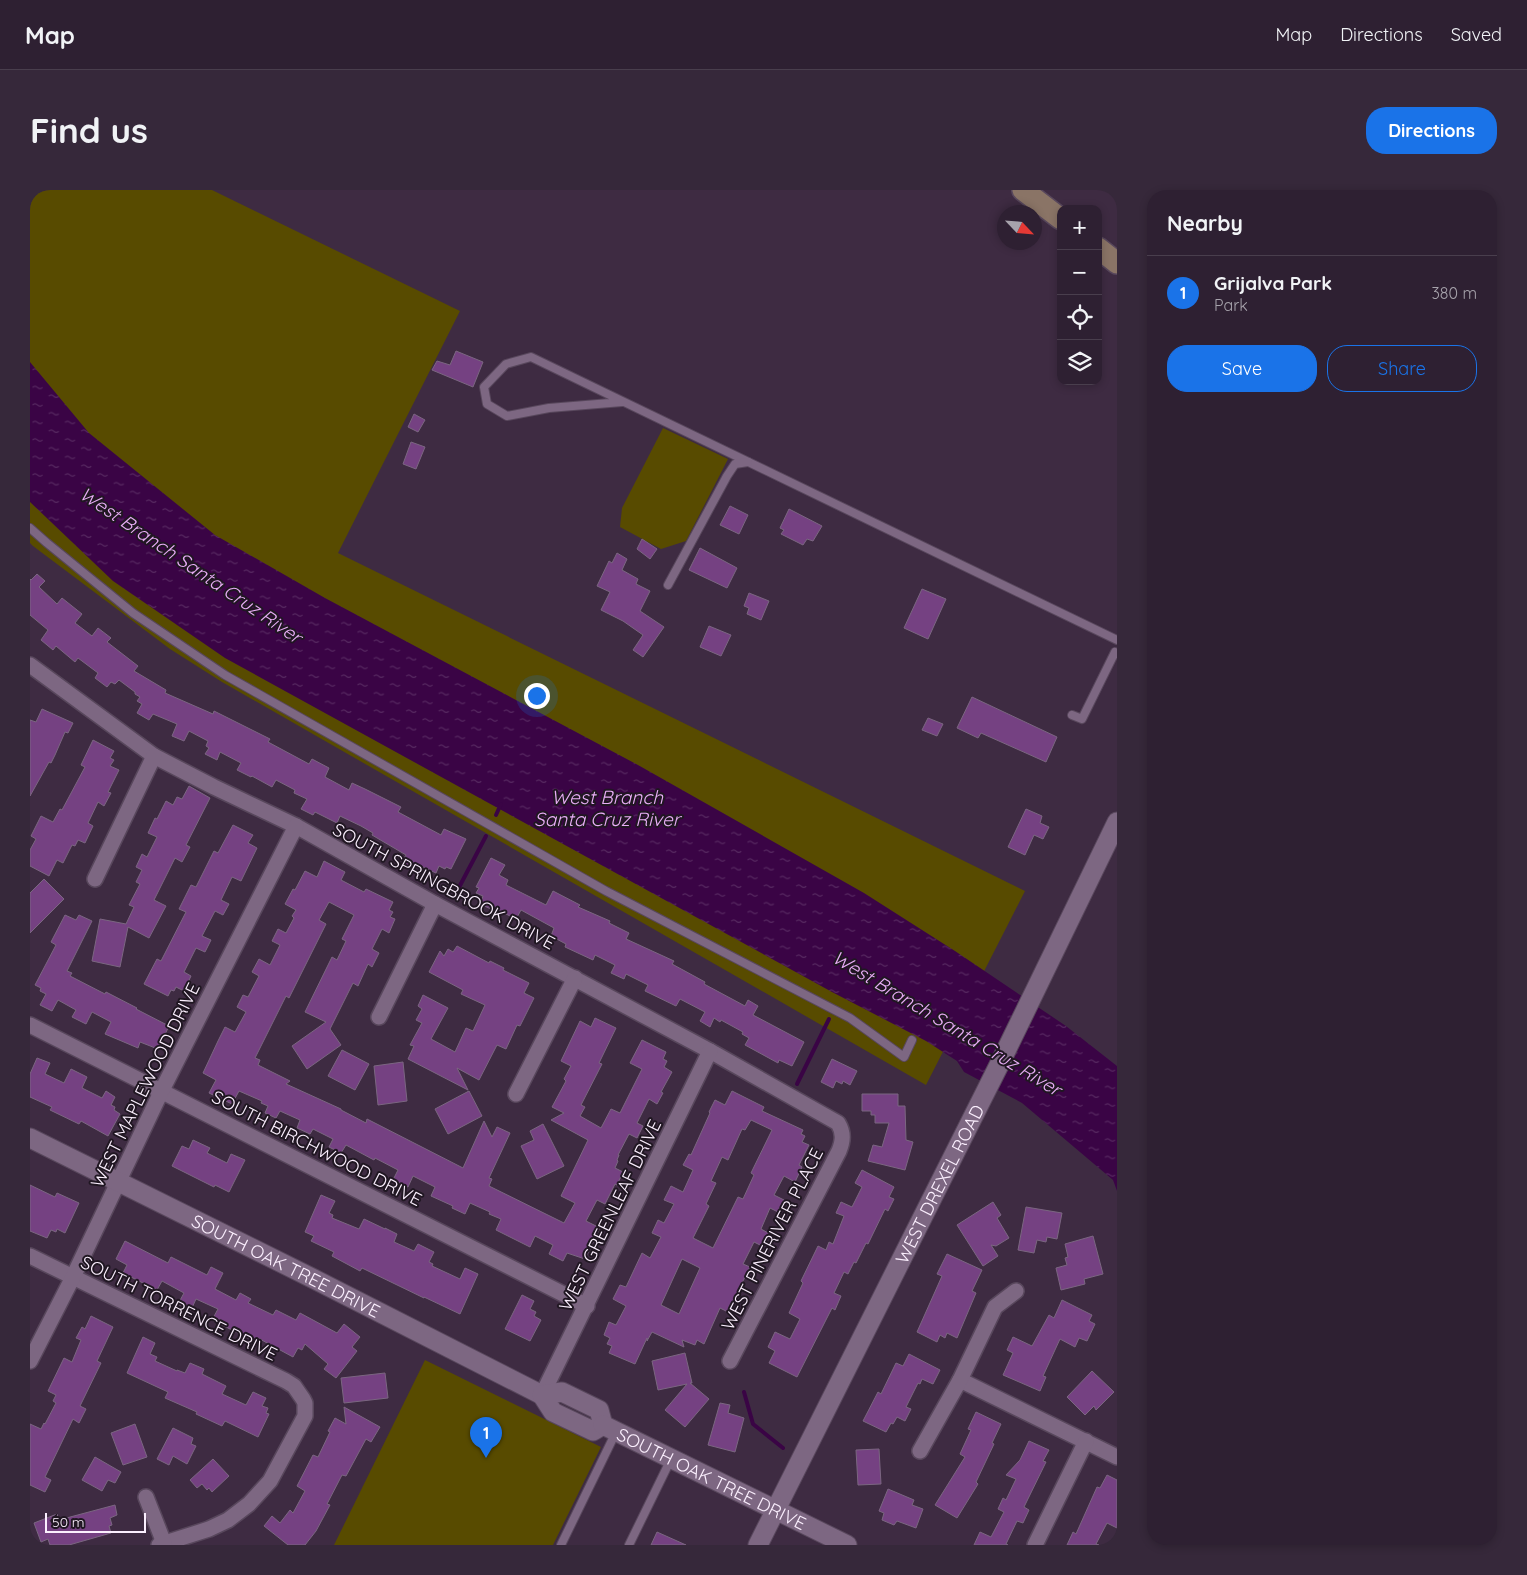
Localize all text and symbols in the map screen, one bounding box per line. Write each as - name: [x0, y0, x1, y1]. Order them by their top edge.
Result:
- text: Map: [25, 20, 75, 50]
- text: Map: [1275, 23, 1312, 46]
- text: Directions: [1340, 23, 1423, 46]
- text: Saved: [1451, 23, 1502, 46]
- button: Directions: [1366, 107, 1497, 154]
- text: Find us: [30, 108, 148, 152]
- north arrow: [997, 205, 1042, 250]
- map controls: [1057, 205, 1102, 385]
- button: +: [1057, 205, 1102, 250]
- text: Nearby: [1167, 210, 1243, 236]
- button: −: [1057, 250, 1102, 295]
- text: Grijalva Park: [1214, 271, 1332, 295]
- text: 1: [1180, 283, 1186, 303]
- text: 380 m: [1431, 283, 1477, 303]
- button: locate: [1057, 295, 1102, 340]
- text: Park: [1214, 295, 1248, 315]
- button: layers: [1057, 340, 1102, 385]
- button: Save: [1167, 345, 1317, 392]
- button: Share: [1327, 345, 1477, 392]
- water label: West Branch Santa Cruz River: [75, 482, 309, 650]
- your location: [524, 683, 550, 709]
- water label: West Branch Santa Cruz River: [534, 785, 683, 831]
- street label: SOUTH SPRINGBROOK DRIVE: [329, 818, 559, 954]
- water label: West Branch Santa Cruz River: [828, 945, 1068, 1102]
- street label: WEST MAPLEWOOD DRIVE: [85, 979, 205, 1191]
- street label: SOUTH BIRCHWOOD DRIVE: [208, 1085, 426, 1211]
- street label: WEST DREXEL ROAD: [890, 1101, 989, 1267]
- street label: WEST GREENLEAF DRIVE: [554, 1116, 666, 1314]
- street label: WEST PINERIVER PLACE: [716, 1144, 828, 1334]
- street label: SOUTH OAK TREE DRIVE: [188, 1209, 384, 1322]
- street label: SOUTH TORRENCE DRIVE: [77, 1250, 281, 1366]
- pin: 1: [470, 1417, 502, 1458]
- street label: SOUTH OAK TREE DRIVE: [613, 1422, 810, 1535]
- scale bar: [45, 1510, 146, 1533]
- text: 50 m: [52, 1513, 85, 1531]

